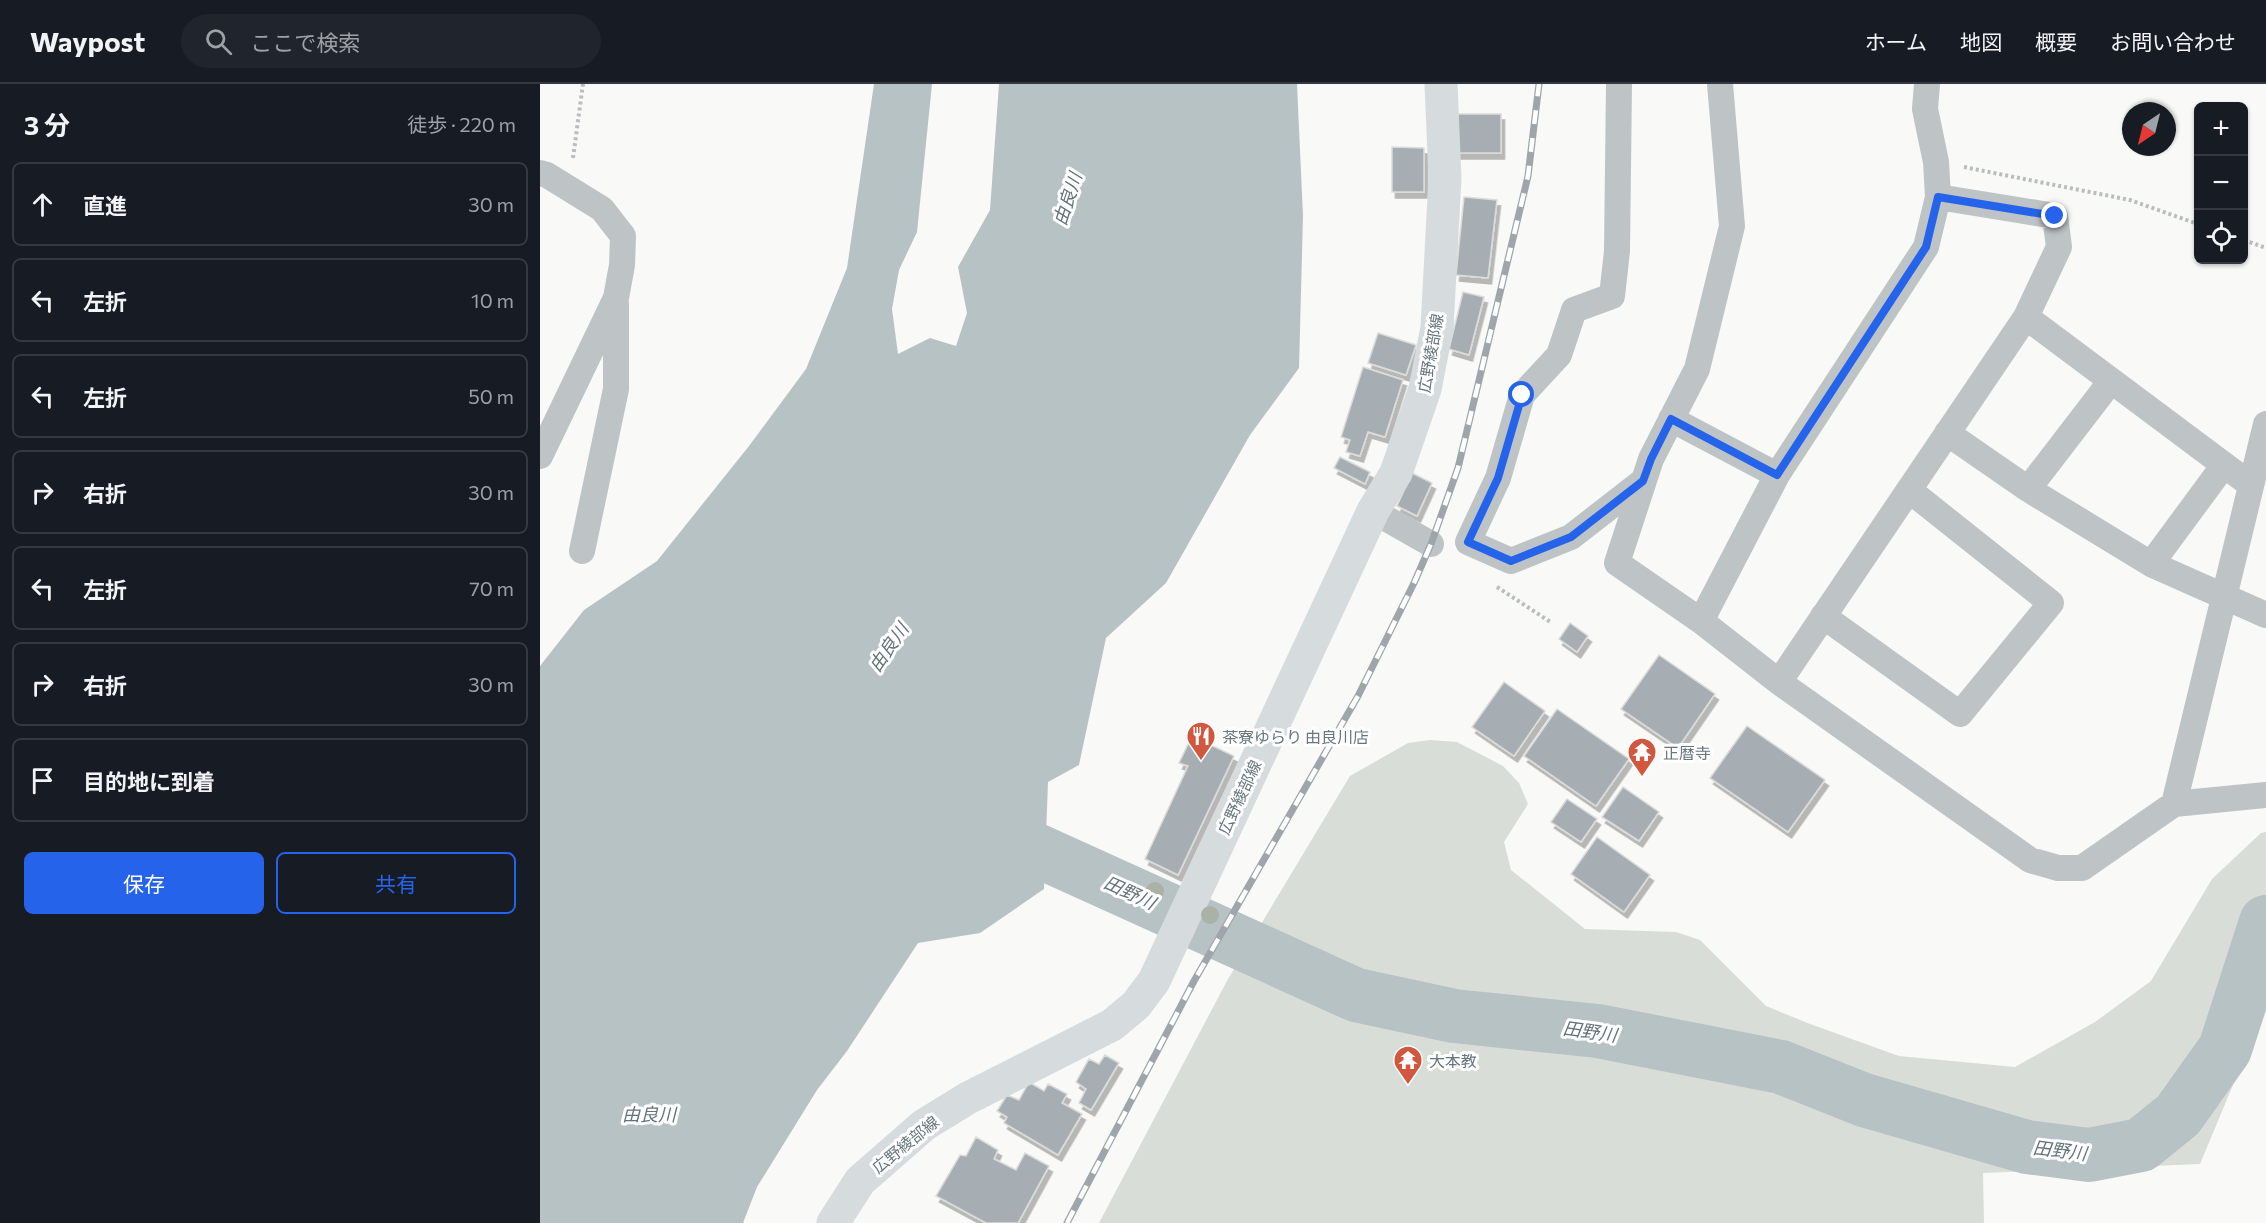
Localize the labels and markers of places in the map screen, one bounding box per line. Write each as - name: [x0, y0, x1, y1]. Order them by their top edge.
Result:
- restaurant icon: 茶寮ゆらり 由良川店: [1185, 720, 1217, 762]
- place label: 茶寮ゆらり 由良川店: [1222, 727, 1369, 746]
- temple icon: 正暦寺: [1626, 736, 1658, 778]
- place label: 正暦寺: [1663, 743, 1711, 762]
- temple icon: 大本教: [1392, 1044, 1424, 1086]
- place label: 大本教: [1429, 1051, 1477, 1070]

